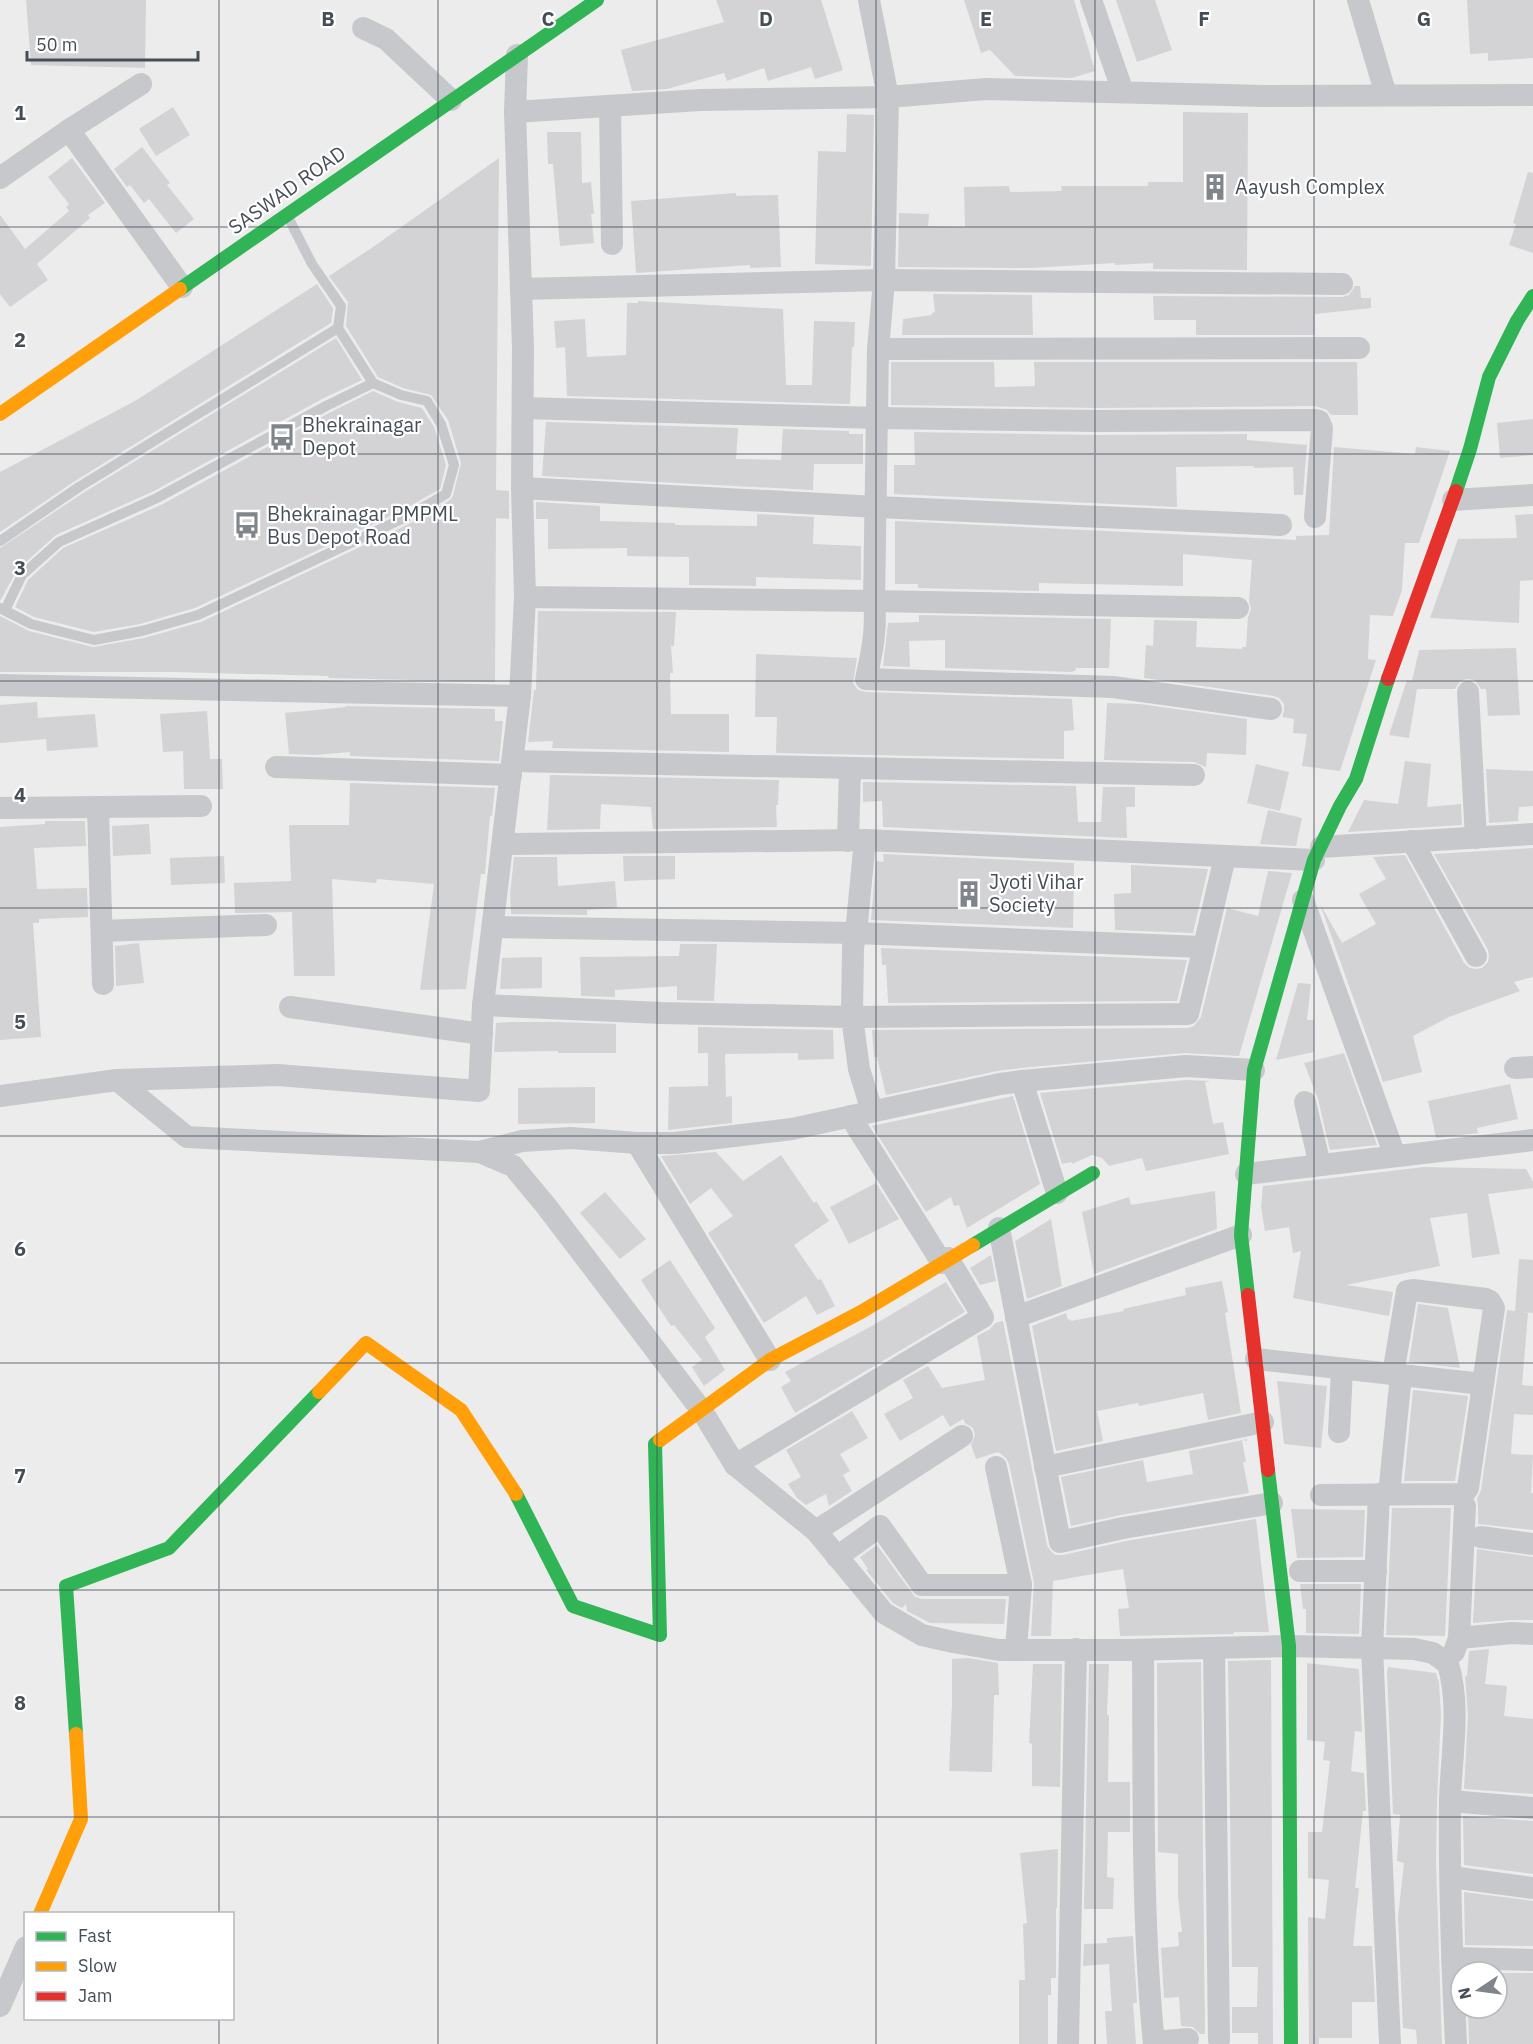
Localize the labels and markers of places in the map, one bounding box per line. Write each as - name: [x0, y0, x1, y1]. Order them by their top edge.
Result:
- building icon: Aayush Complex: [1200, 172, 1230, 202]
- place label: Aayush Complex: [1235, 173, 1385, 200]
- place label: Bhekrainagar Depot: [302, 411, 421, 461]
- bus stop icon: Bhekrainagar Depot: [267, 422, 297, 452]
- place label: Bhekrainagar PMPML Bus Depot Road: [267, 500, 458, 550]
- bus stop icon: Bhekrainagar PMPML Bus Depot Road: [232, 510, 262, 540]
- place label: Jyoti Vihar Society: [989, 868, 1084, 918]
- building icon: Jyoti Vihar Society: [954, 879, 984, 909]

